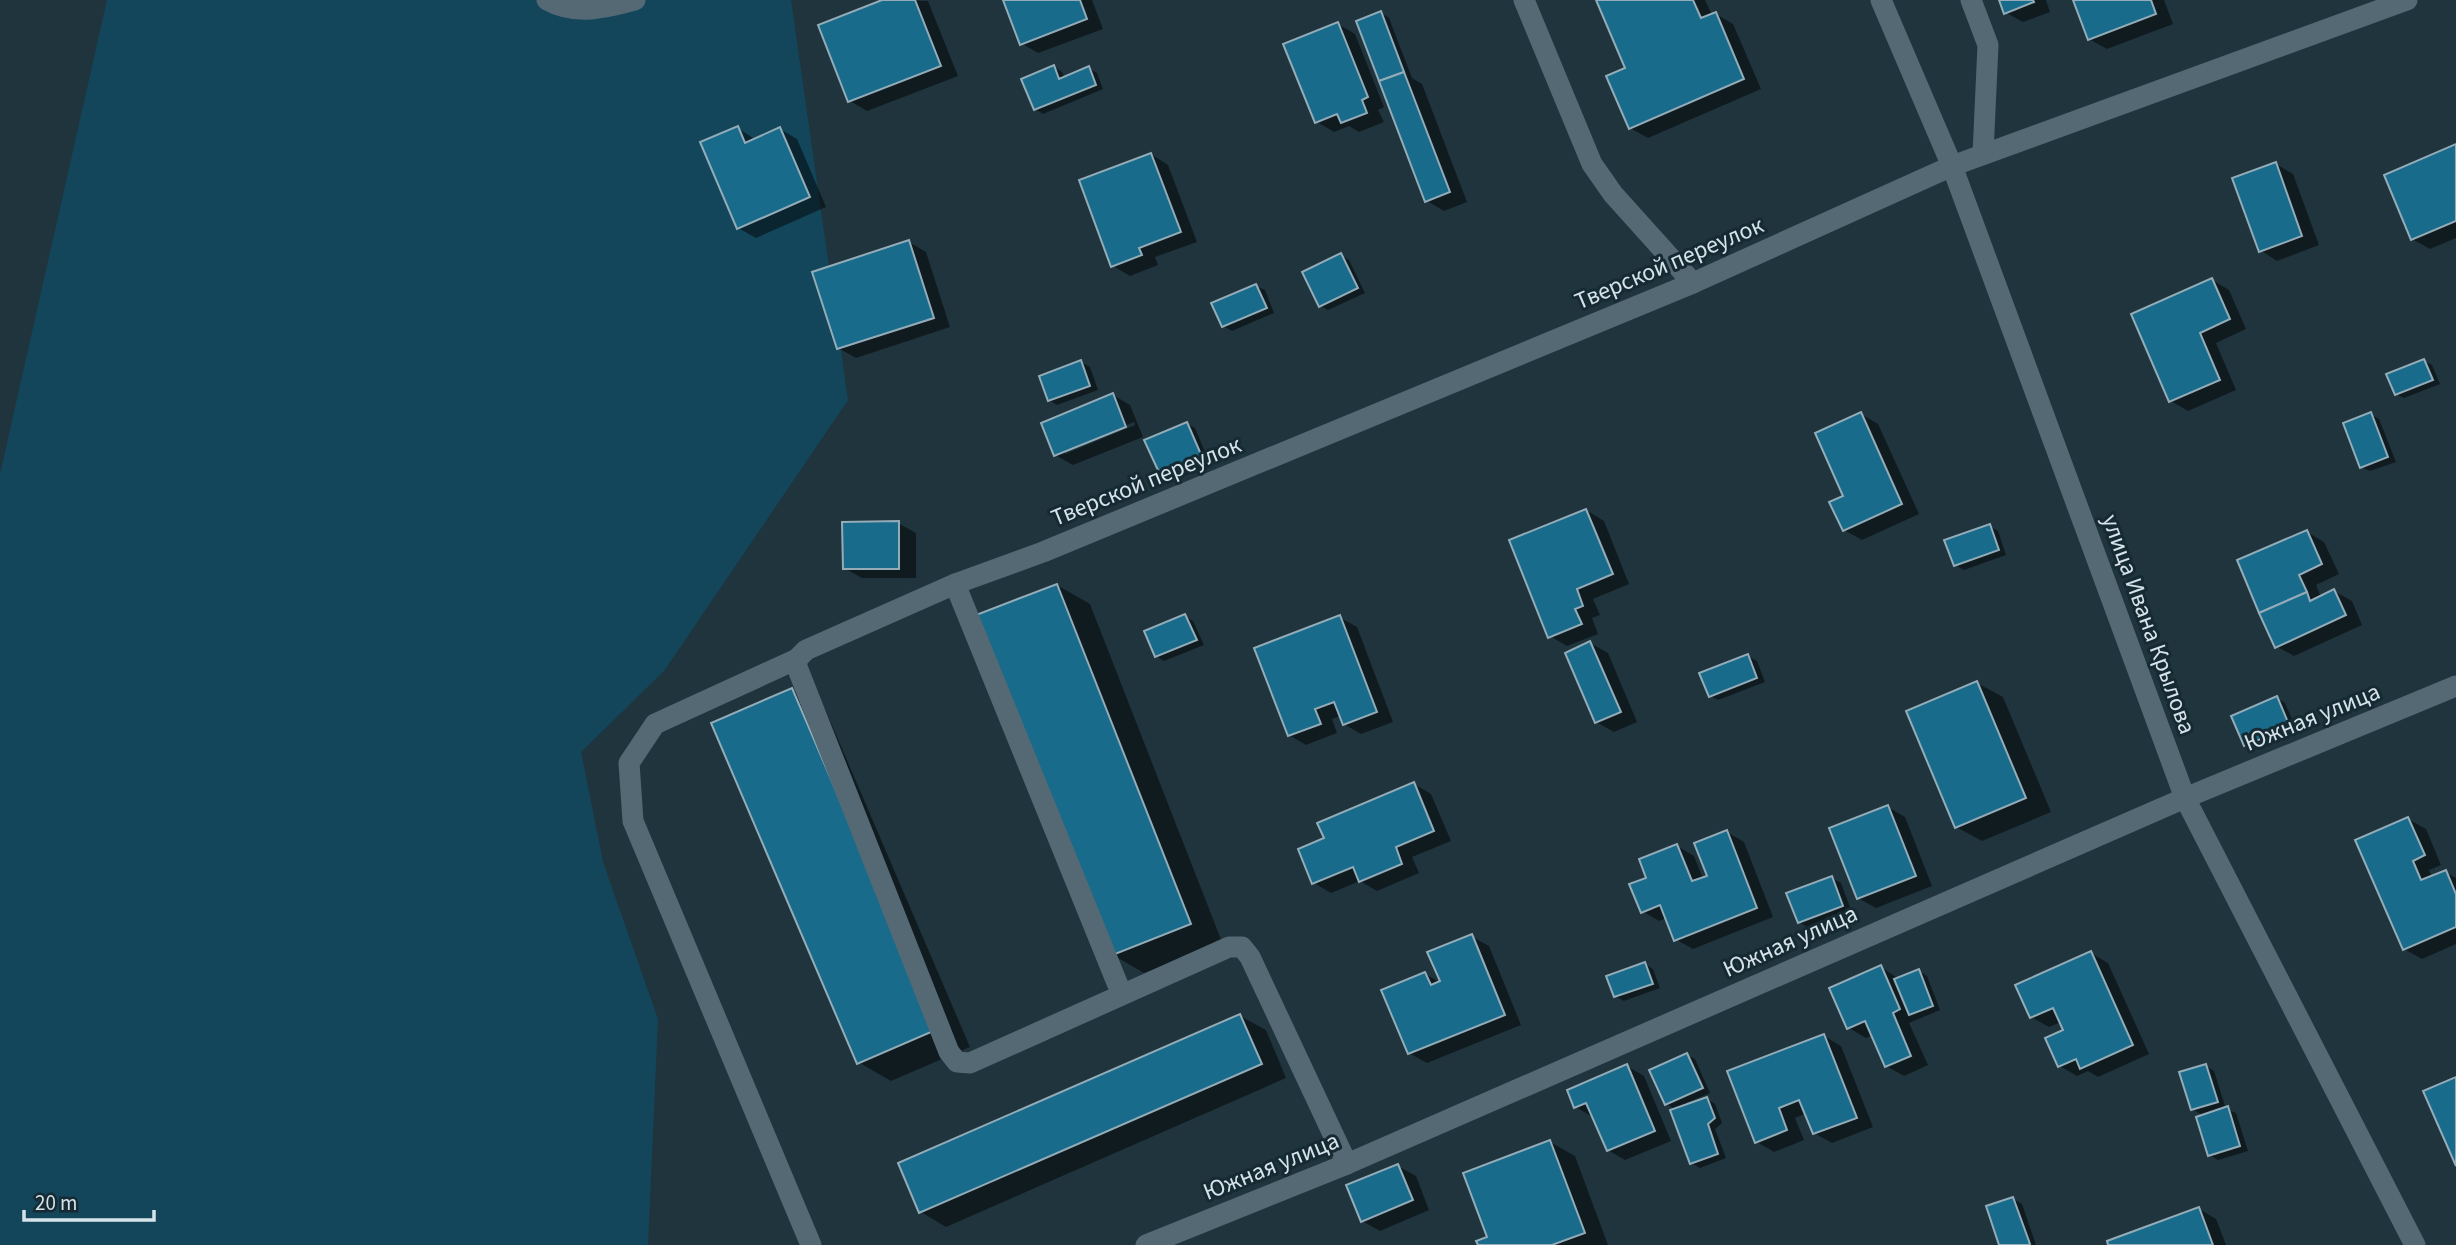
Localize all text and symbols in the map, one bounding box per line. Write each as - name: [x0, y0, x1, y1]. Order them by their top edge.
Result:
- street label: Тверской переулок: [1569, 208, 1769, 319]
- street label: Тверской переулок: [1046, 427, 1247, 536]
- street label: улица Ивана Крылова: [2092, 509, 2205, 739]
- street label: Южная улица: [2239, 674, 2385, 761]
- street label: Южная улица: [1717, 896, 1863, 987]
- street label: Южная улица: [1198, 1123, 1344, 1210]
- scale bar: [24, 1178, 154, 1222]
- text: 20 m: [35, 1188, 77, 1218]

